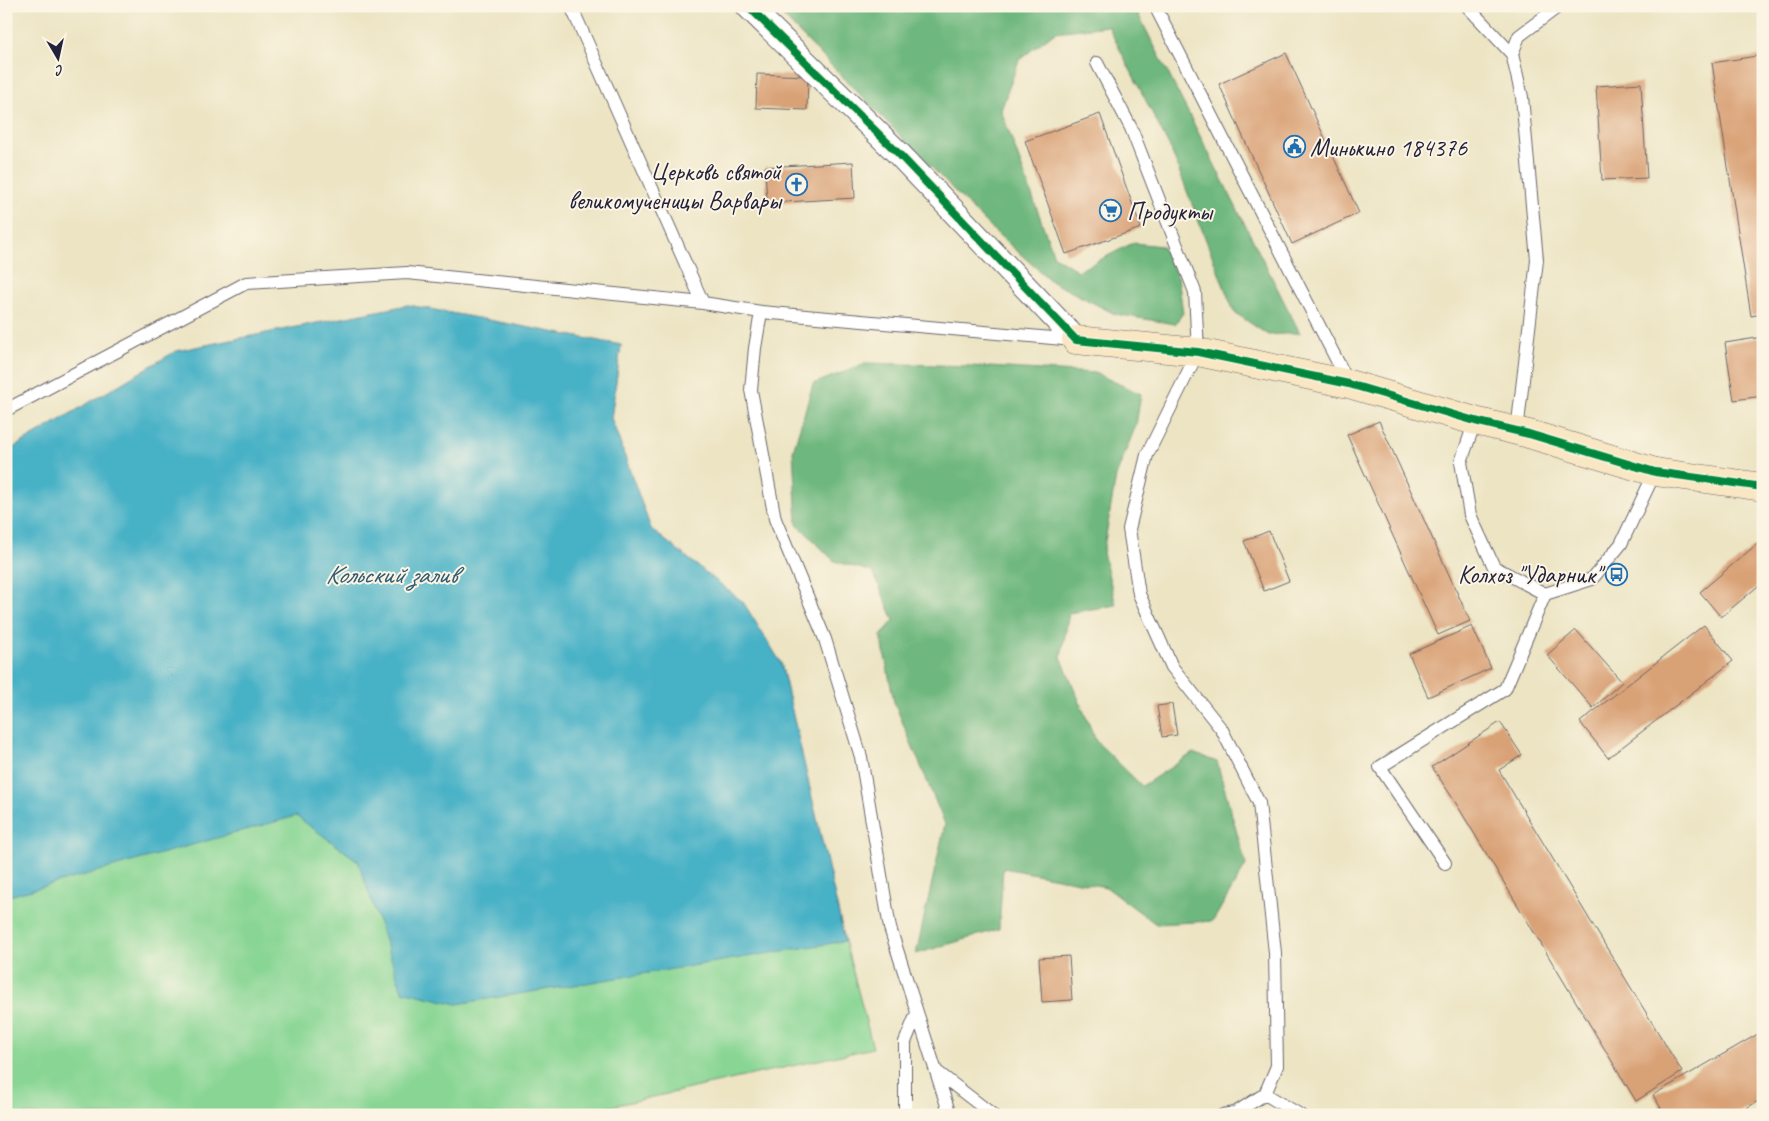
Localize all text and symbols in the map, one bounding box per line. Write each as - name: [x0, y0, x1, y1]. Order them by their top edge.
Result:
- north arrow: [32, 32, 82, 82]
- text: С: [53, 61, 65, 80]
- place label: Минькино 184376: [1310, 132, 1468, 164]
- public building icon: Минькино 184376: [1282, 135, 1306, 159]
- place label: Церковь святой великомученицы Варвары: [568, 156, 783, 217]
- church icon: Церковь святой великомученицы Варвары: [785, 173, 809, 197]
- place label: Продукты: [1127, 196, 1214, 228]
- supermarket icon: Продукты: [1099, 199, 1123, 223]
- water label: Кольский залив: [326, 558, 466, 591]
- place label: Колхоз "Ударник": [1458, 559, 1606, 591]
- bus stop icon: Колхоз "Ударник": [1605, 562, 1629, 586]

